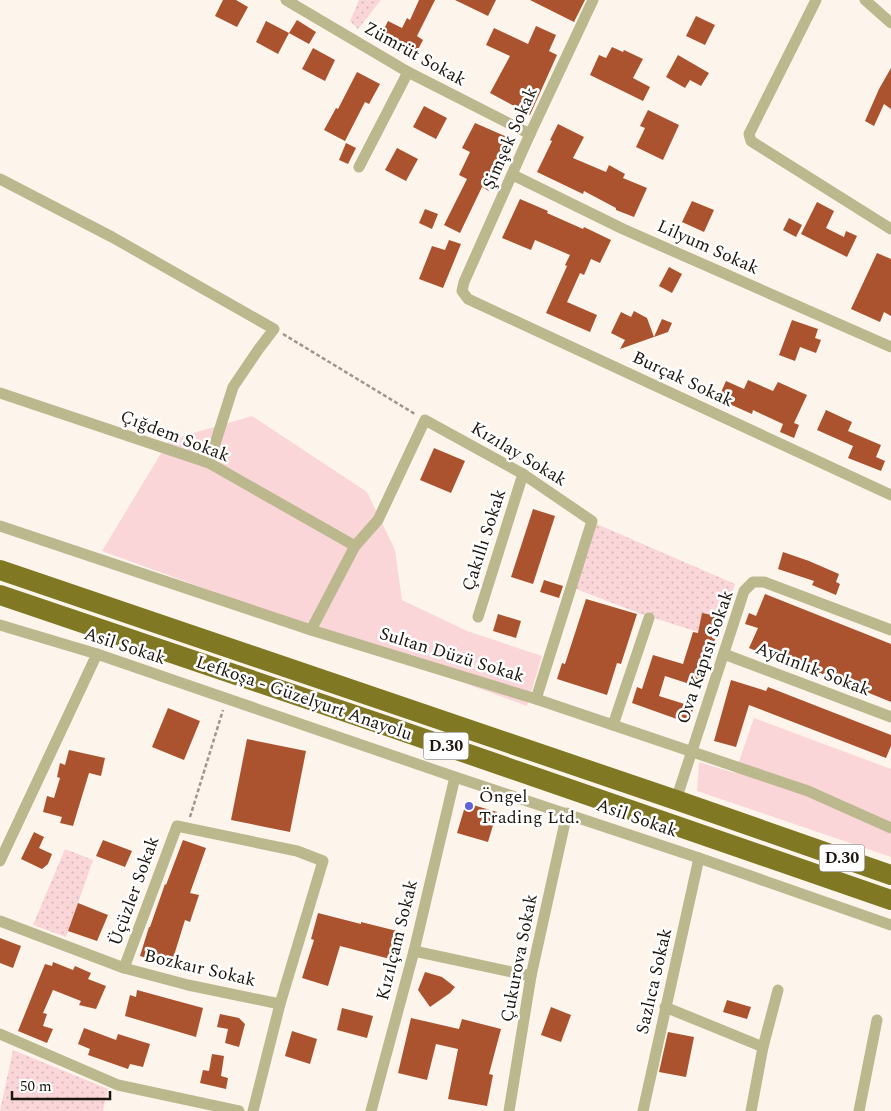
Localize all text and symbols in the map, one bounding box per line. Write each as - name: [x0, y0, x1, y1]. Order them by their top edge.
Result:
- street label: Zümrüt Sokak: [359, 15, 471, 93]
- street label: Şimşek Sokak: [475, 82, 545, 194]
- street label: Lilyum Sokak: [653, 212, 763, 282]
- street label: Burçak Sokak: [628, 344, 738, 414]
- street label: Çığdem Sokak: [116, 403, 234, 469]
- street label: Kızılay Sokak: [466, 415, 572, 493]
- street label: Çakıllı Sokak: [455, 485, 513, 595]
- street label: Ova Kapısı Sokak: [669, 586, 741, 728]
- street label: Asil Sokak: [81, 620, 169, 672]
- street label: Sultan Düzü Sokak: [376, 620, 528, 690]
- street label: Aydınlık Sokak: [752, 635, 874, 703]
- street label: Lefkoşa - Güzelyurt Anayolu: [192, 648, 416, 748]
- road number: D.30: [424, 732, 468, 759]
- place label: Öngel Trading Ltd.: [479, 783, 579, 831]
- street label: Asil Sokak: [593, 791, 681, 845]
- marker: Öngel Trading Ltd.: [463, 800, 475, 812]
- street label: Üçüzler Sokak: [102, 832, 166, 950]
- road number: D.30: [820, 844, 864, 871]
- street label: Kızılçam Sokak: [369, 877, 425, 1003]
- street label: Çukurova Sokak: [493, 892, 545, 1024]
- street label: Sazlıca Sokak: [629, 925, 679, 1037]
- street label: Bozkaır Sokak: [141, 942, 259, 994]
- scale bar: [12, 1068, 110, 1100]
- text: 50 m: [20, 1075, 52, 1098]

